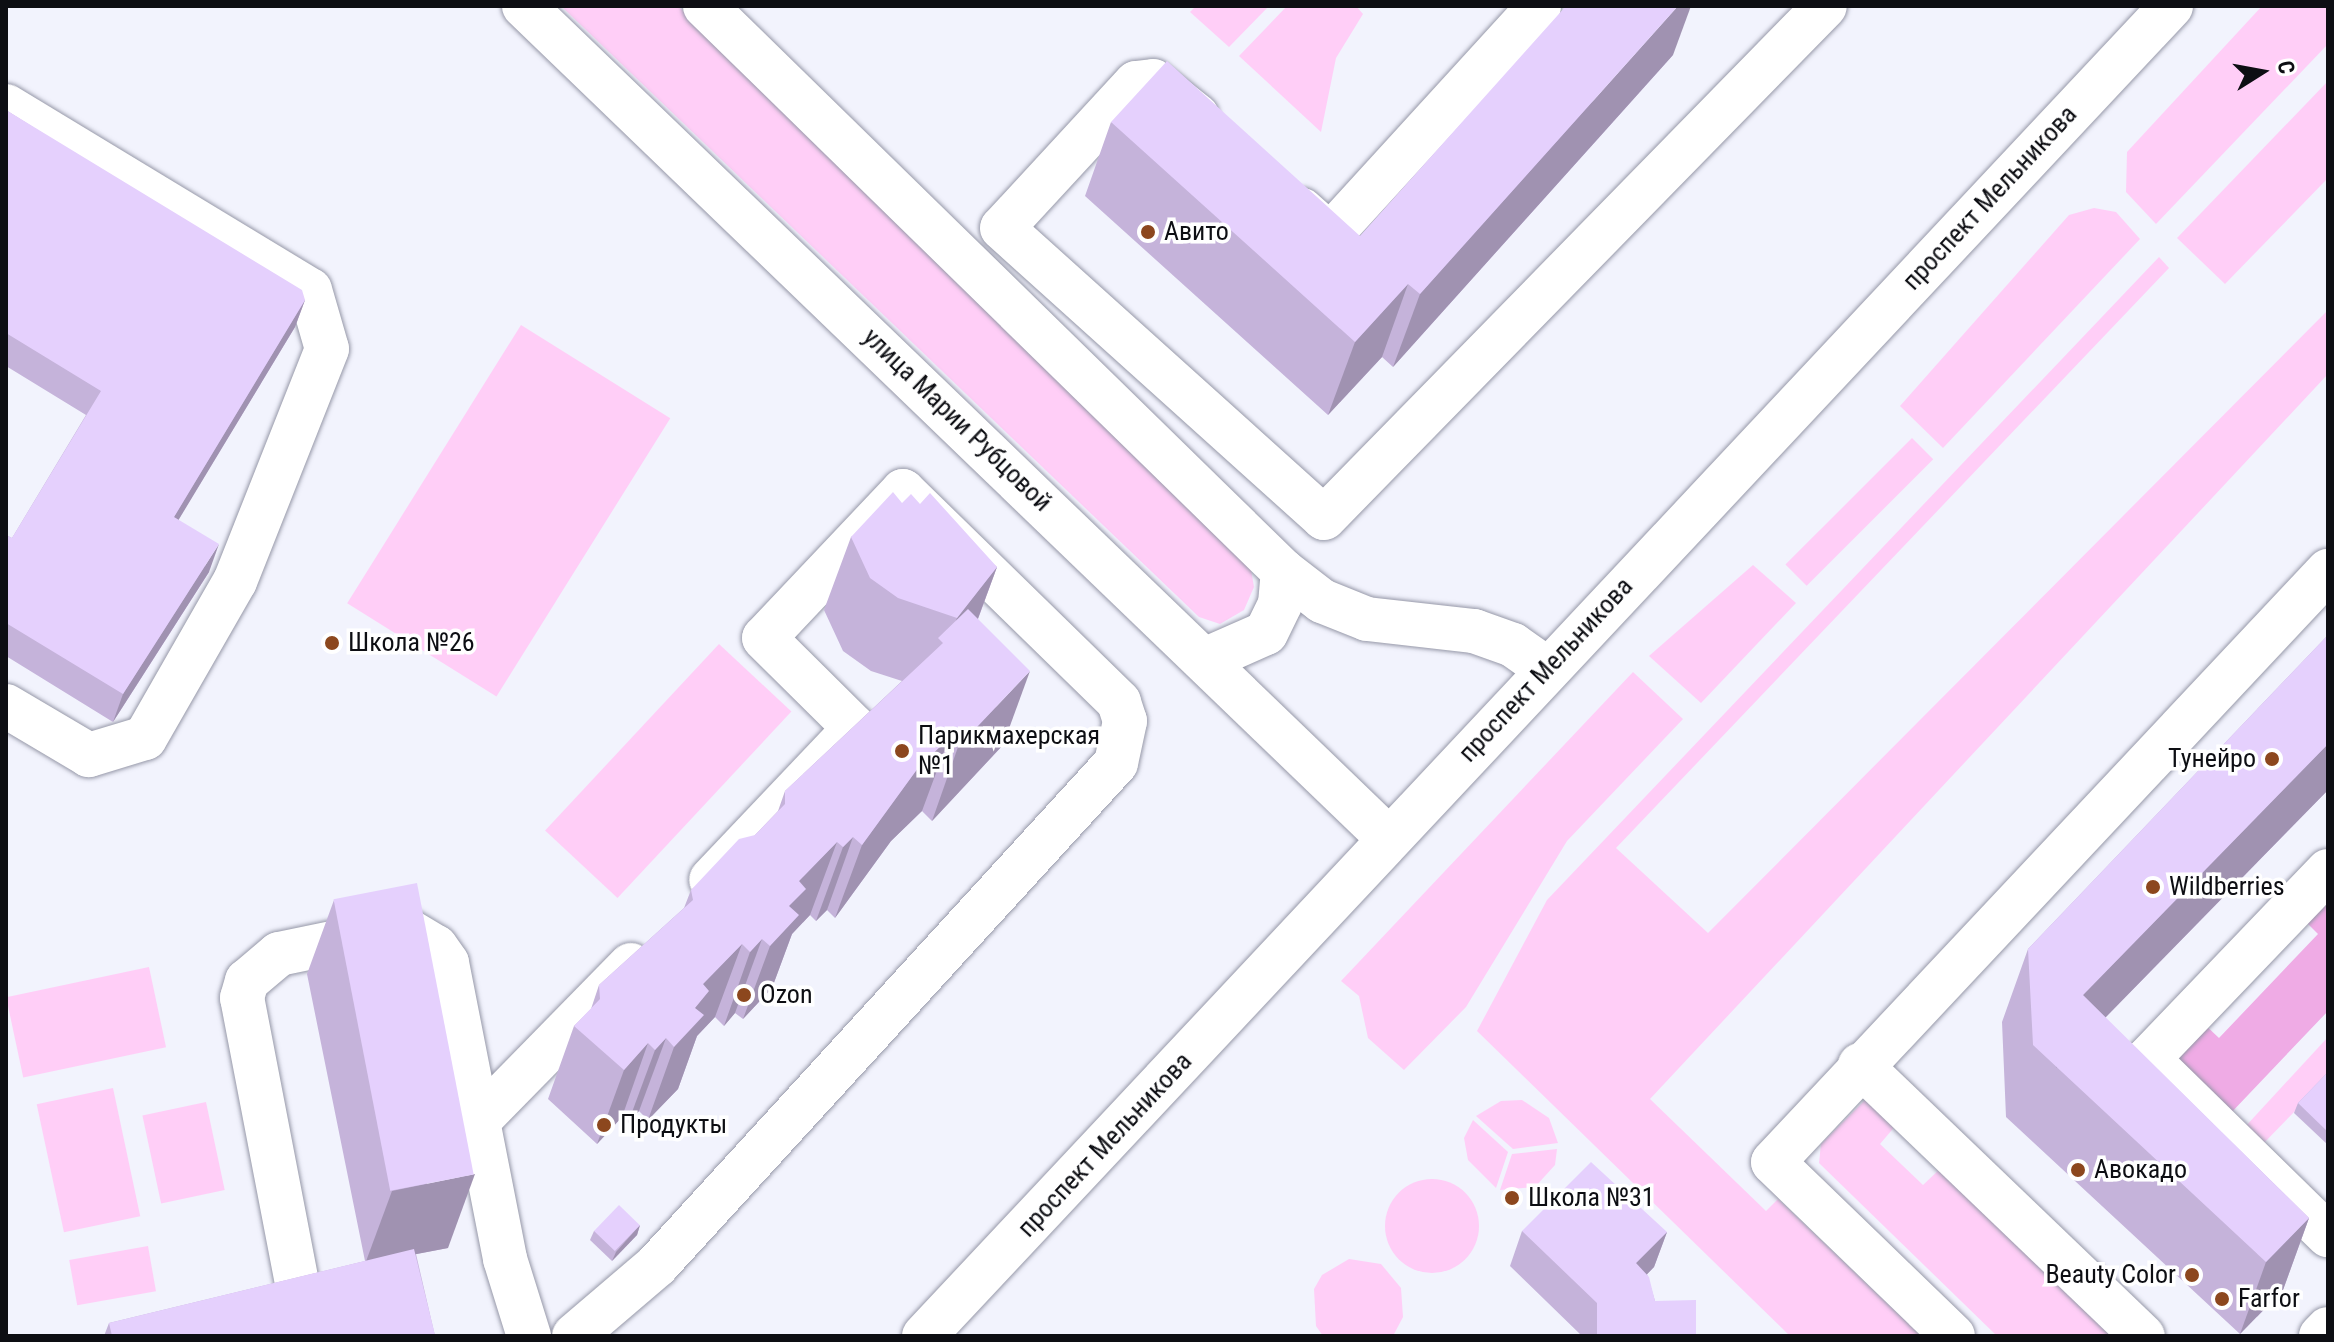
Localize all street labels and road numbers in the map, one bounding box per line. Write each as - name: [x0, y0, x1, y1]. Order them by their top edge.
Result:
- street label: проспект Мельникова: [1896, 99, 2084, 297]
- street label: улица Марии Рубцовой: [856, 322, 1058, 518]
- street label: проспект Мельникова: [1452, 571, 1640, 769]
- street label: проспект Мельникова: [1011, 1046, 1199, 1244]

